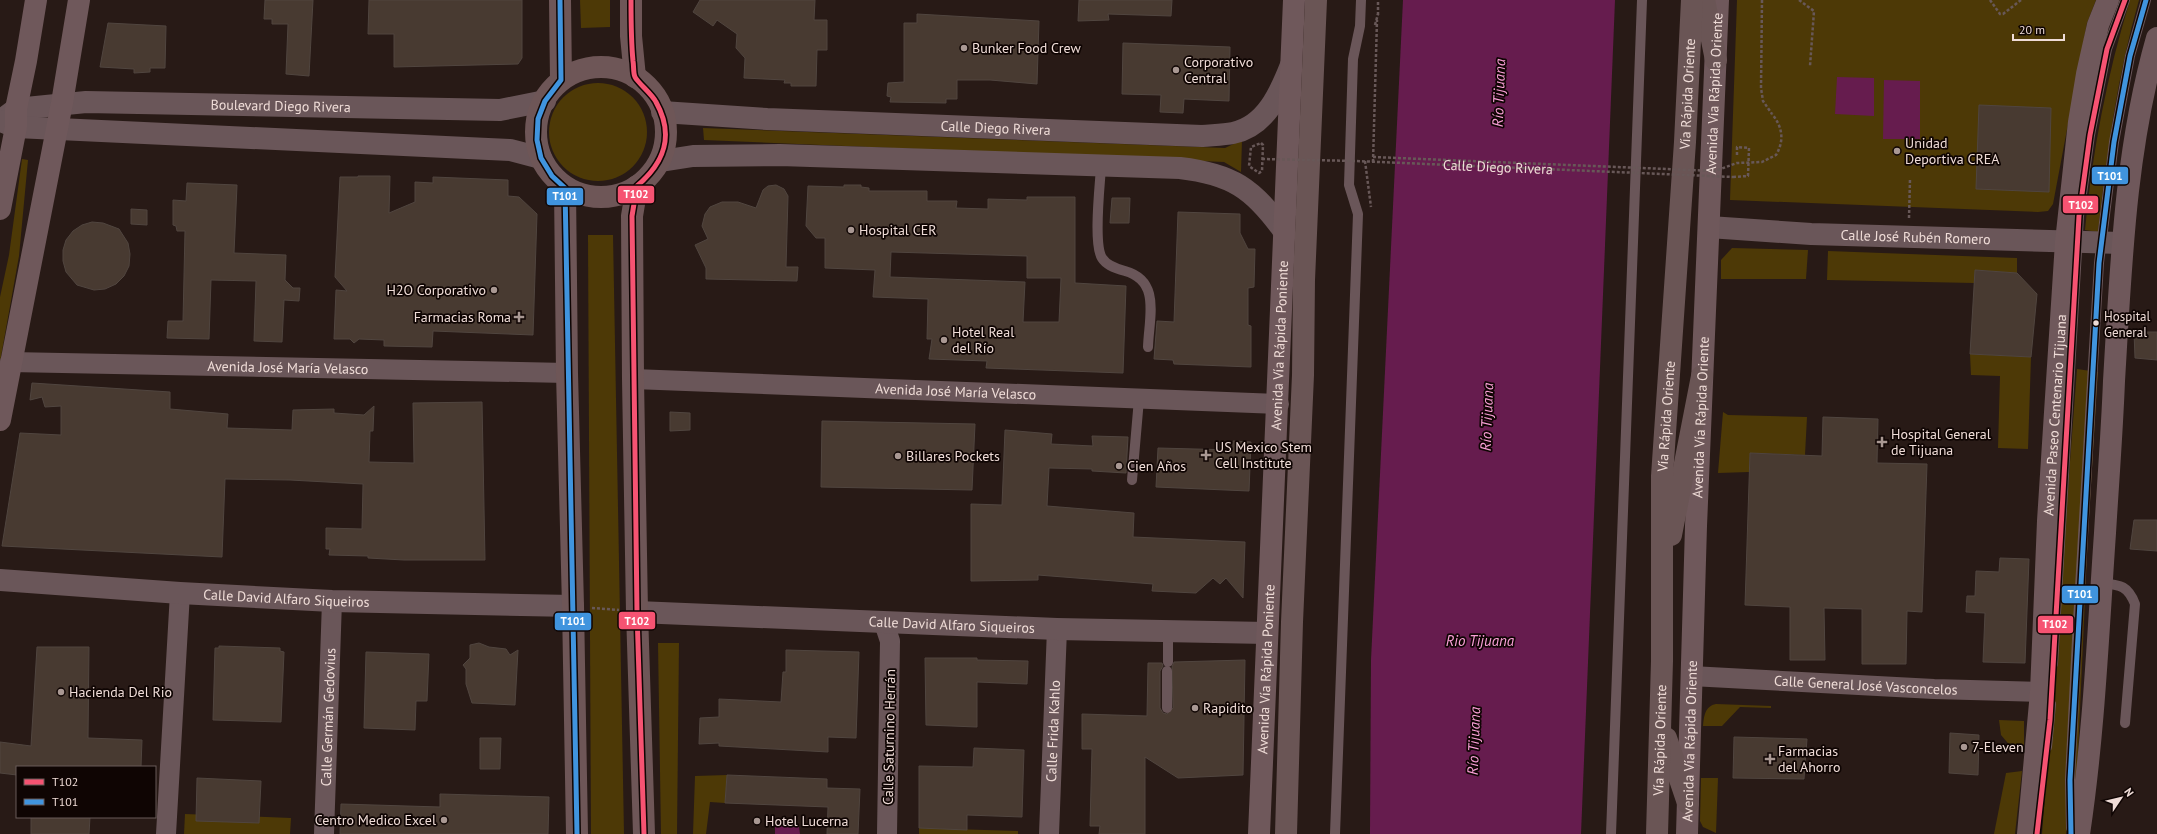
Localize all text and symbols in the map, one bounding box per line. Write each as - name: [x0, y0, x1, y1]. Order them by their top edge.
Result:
- street label: Avenida Vía Rápida Oriente: [1702, 12, 1726, 175]
- scale bar: [2013, 16, 2064, 42]
- text: 20 m: [2019, 22, 2045, 37]
- street label: Vía Rápida Oriente: [1675, 38, 1699, 151]
- place label: Bunker Food Crew: [972, 39, 1082, 57]
- marker: Bunker Food Crew: [959, 43, 969, 53]
- place label: Corporativo Central: [1184, 53, 1253, 87]
- water label: Río Tijuana: [1488, 58, 1509, 127]
- marker: Corporativo Central: [1171, 65, 1181, 75]
- street label: Boulevard Diego Rivera: [210, 95, 351, 116]
- street label: Calle Diego Rivera: [940, 117, 1051, 139]
- place label: Unidad Deportiva CREA: [1905, 134, 2000, 168]
- marker: Unidad Deportiva CREA: [1892, 146, 1902, 156]
- street label: Calle Diego Rivera: [1443, 156, 1553, 178]
- line badge: T101: [2091, 166, 2129, 185]
- text: T101: [2098, 169, 2122, 183]
- line badge: T102: [617, 185, 655, 204]
- line badge: T101: [546, 187, 584, 206]
- text: T102: [624, 187, 648, 201]
- text: T101: [553, 189, 577, 203]
- line badge: T102: [2062, 195, 2099, 214]
- text: T102: [2069, 198, 2093, 212]
- place label: Hospital CER: [859, 221, 936, 239]
- marker: Hospital CER: [846, 225, 856, 235]
- street label: Calle José Rubén Romero: [1840, 226, 1991, 248]
- street label: Avenida Vía Rápida Poniente: [1267, 260, 1292, 431]
- place label: H2O Corporativo: [387, 281, 486, 299]
- marker: H2O Corporativo: [489, 285, 499, 295]
- place label: Farmacias Roma: [414, 308, 511, 326]
- place label: Hospital General: [2104, 308, 2151, 341]
- marker: Farmacias Roma: [514, 312, 524, 322]
- street label: Avenida Paseo Centenario Tijuana: [2039, 314, 2070, 516]
- marker: Hospital General: [2091, 318, 2101, 328]
- place label: Hotel Real del Río: [952, 323, 1014, 357]
- marker: Hotel Real del Río: [939, 335, 949, 345]
- street label: Avenida Vía Rápida Oriente: [1688, 336, 1713, 498]
- street label: Avenida José María Velasco: [207, 357, 369, 378]
- street label: Vía Rápida Oriente: [1653, 360, 1679, 473]
- street label: Avenida José María Velasco: [875, 379, 1037, 404]
- water label: Río Tijuana: [1476, 382, 1497, 451]
- place label: Hospital General de Tijuana: [1891, 425, 1991, 459]
- marker: Hospital General de Tijuana: [1876, 436, 1888, 448]
- place label: US Mexico Stem Cell Institute: [1215, 438, 1312, 472]
- place label: Billares Pockets: [906, 447, 1000, 465]
- marker: US Mexico Stem Cell Institute: [1200, 449, 1212, 461]
- marker: Billares Pockets: [893, 451, 903, 461]
- place label: Cien Años: [1127, 457, 1186, 475]
- marker: Cien Años: [1114, 461, 1124, 471]
- street label: Avenida Vía Rápida Poniente: [1253, 584, 1278, 754]
- street label: Calle David Alfaro Siqueiros: [203, 585, 370, 611]
- line badge: T101: [2061, 585, 2099, 604]
- text: T101: [2068, 587, 2092, 601]
- line badge: T102: [618, 611, 656, 630]
- line badge: T101: [554, 612, 592, 631]
- street label: Calle David Alfaro Siqueiros: [868, 612, 1035, 637]
- text: T101: [561, 614, 585, 628]
- text: T102: [625, 614, 649, 628]
- line badge: T102: [2037, 615, 2074, 634]
- text: T102: [2043, 617, 2067, 631]
- water label: Rio Tijuana: [1446, 631, 1515, 650]
- street label: Calle Germán Gedovius: [317, 647, 339, 787]
- street label: Avenida Vía Rápida Oriente: [1678, 660, 1701, 822]
- street label: Calle Saturnino Herrán: [879, 669, 899, 805]
- street label: Calle General José Vasconcelos: [1774, 671, 1958, 699]
- street label: Calle Frida Kahlo: [1042, 680, 1064, 782]
- place label: Hacienda Del Rio: [69, 683, 172, 701]
- street label: Vía Rápida Oriente: [1649, 684, 1670, 797]
- marker: Hacienda Del Rio: [56, 687, 66, 697]
- place label: Rapidito: [1203, 699, 1253, 717]
- marker: Rapidito: [1190, 703, 1200, 713]
- water label: Río Tijuana: [1463, 706, 1484, 775]
- place label: 7-Eleven: [1972, 738, 2024, 756]
- place label: Farmacias del Ahorro: [1778, 742, 1840, 776]
- marker: 7-Eleven: [1959, 742, 1969, 752]
- marker: Farmacias del Ahorro: [1765, 754, 1775, 764]
- legend: [16, 766, 156, 818]
- text: T102: [52, 774, 78, 789]
- north arrow: [2101, 778, 2141, 818]
- text: N: [2121, 785, 2137, 799]
- text: T101: [52, 794, 78, 809]
- place label: Centro Medico Excel: [315, 811, 436, 829]
- place label: Hotel Lucerna: [765, 812, 848, 830]
- marker: Centro Medico Excel: [439, 815, 449, 825]
- marker: Hotel Lucerna: [752, 816, 762, 826]

